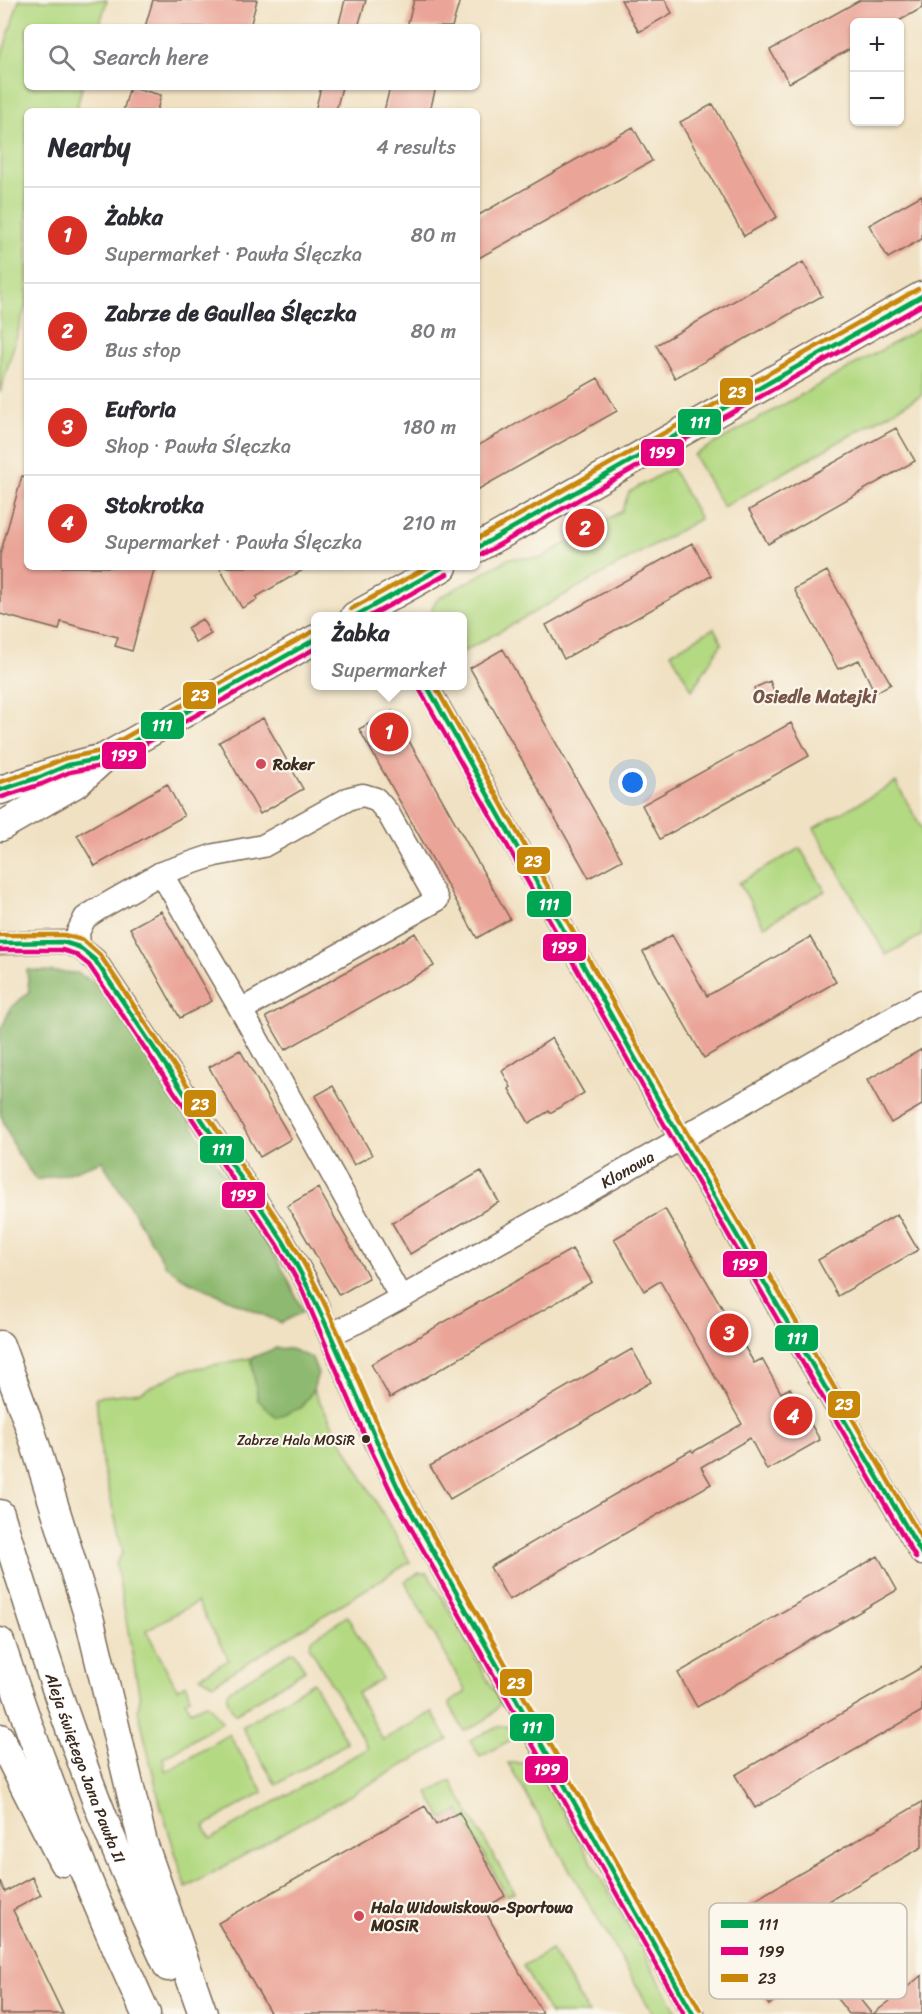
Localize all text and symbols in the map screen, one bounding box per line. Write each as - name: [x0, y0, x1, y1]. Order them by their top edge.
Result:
- map controls: [850, 18, 904, 126]
- button: +: [850, 18, 904, 72]
- search box: [24, 24, 480, 90]
- text: Search here: [93, 38, 209, 77]
- icon: search: [45, 41, 78, 74]
- button: −: [850, 72, 904, 126]
- text: Nearby: [48, 124, 130, 170]
- text: 4 results: [376, 130, 456, 165]
- text: Żabka: [105, 198, 163, 237]
- text: 1: [63, 218, 72, 253]
- text: 80 m: [411, 218, 456, 253]
- text: Supermarket · Pawła Ślęczka: [105, 237, 362, 272]
- text: Zabrze de Gaullea Ślęczka: [105, 294, 357, 333]
- text: 2: [62, 314, 73, 349]
- text: 80 m: [411, 314, 456, 349]
- text: Bus stop: [105, 333, 181, 368]
- line badge: 23: [719, 377, 754, 406]
- text: 23: [727, 378, 746, 407]
- text: Euforia: [105, 390, 176, 429]
- line badge: 111: [677, 408, 722, 436]
- text: 111: [690, 408, 710, 437]
- text: 3: [62, 410, 73, 445]
- text: 180 m: [402, 410, 456, 445]
- text: Shop · Pawła Ślęczka: [105, 429, 291, 464]
- line badge: 199: [640, 438, 685, 467]
- text: 199: [649, 438, 675, 467]
- text: Stokrotka: [105, 486, 204, 525]
- text: 4: [61, 506, 74, 541]
- text: 210 m: [403, 506, 456, 541]
- pin: 2: [566, 506, 604, 550]
- text: Supermarket · Pawła Ślęczka: [105, 525, 362, 560]
- popup: [311, 612, 467, 690]
- text: Żabka: [332, 614, 389, 653]
- text: Supermarket: [332, 653, 446, 688]
- line badge: 23: [182, 681, 217, 710]
- text: 23: [190, 681, 209, 710]
- district label: Osiedle Matejki: [753, 681, 878, 713]
- pin: 1: [370, 710, 408, 754]
- line badge: 111: [140, 711, 185, 740]
- text: 111: [152, 711, 172, 740]
- line badge: 199: [101, 741, 147, 770]
- text: 199: [111, 741, 137, 770]
- place label: Roker: [272, 750, 316, 779]
- marker: Roker: [254, 757, 268, 771]
- your location: [618, 768, 647, 797]
- line badge: 23: [516, 846, 551, 875]
- text: 23: [523, 847, 542, 876]
- line badge: 111: [526, 890, 572, 918]
- text: 111: [539, 890, 559, 919]
- line badge: 199: [542, 933, 587, 962]
- text: 199: [551, 933, 577, 962]
- line badge: 23: [183, 1089, 217, 1118]
- text: 23: [190, 1090, 209, 1119]
- line badge: 111: [199, 1135, 245, 1164]
- text: 111: [212, 1135, 232, 1164]
- street label: Klonowa: [595, 1143, 660, 1197]
- line badge: 199: [221, 1181, 266, 1209]
- text: 199: [230, 1181, 256, 1210]
- line badge: 199: [722, 1250, 768, 1278]
- text: 199: [732, 1250, 758, 1279]
- pin: 3: [710, 1310, 748, 1356]
- line badge: 111: [774, 1324, 819, 1352]
- text: 111: [787, 1324, 807, 1353]
- line badge: 23: [827, 1390, 861, 1419]
- text: 23: [834, 1390, 853, 1419]
- pin: 4: [774, 1394, 812, 1438]
- place label: Zabrze Hala MOSiR: [237, 1428, 355, 1453]
- marker: Zabrze Hala MOSiR: [360, 1433, 372, 1445]
- street label: Aleja świętego Jana Pawła II: [37, 1668, 134, 1868]
- line badge: 23: [499, 1668, 533, 1697]
- text: 23: [506, 1669, 525, 1698]
- line badge: 111: [509, 1713, 555, 1742]
- text: 111: [522, 1713, 542, 1742]
- line badge: 199: [524, 1755, 569, 1784]
- text: 199: [534, 1755, 560, 1784]
- place label: Hala Widowiskowo-Sportowa MOSiR: [370, 1893, 573, 1940]
- legend: [709, 1903, 907, 1999]
- marker: Hala Widowiskowo-Sportowa MOSiR: [352, 1909, 366, 1923]
- text: 111: [758, 1910, 779, 1939]
- text: 199: [758, 1937, 785, 1966]
- text: 23: [758, 1964, 776, 1993]

